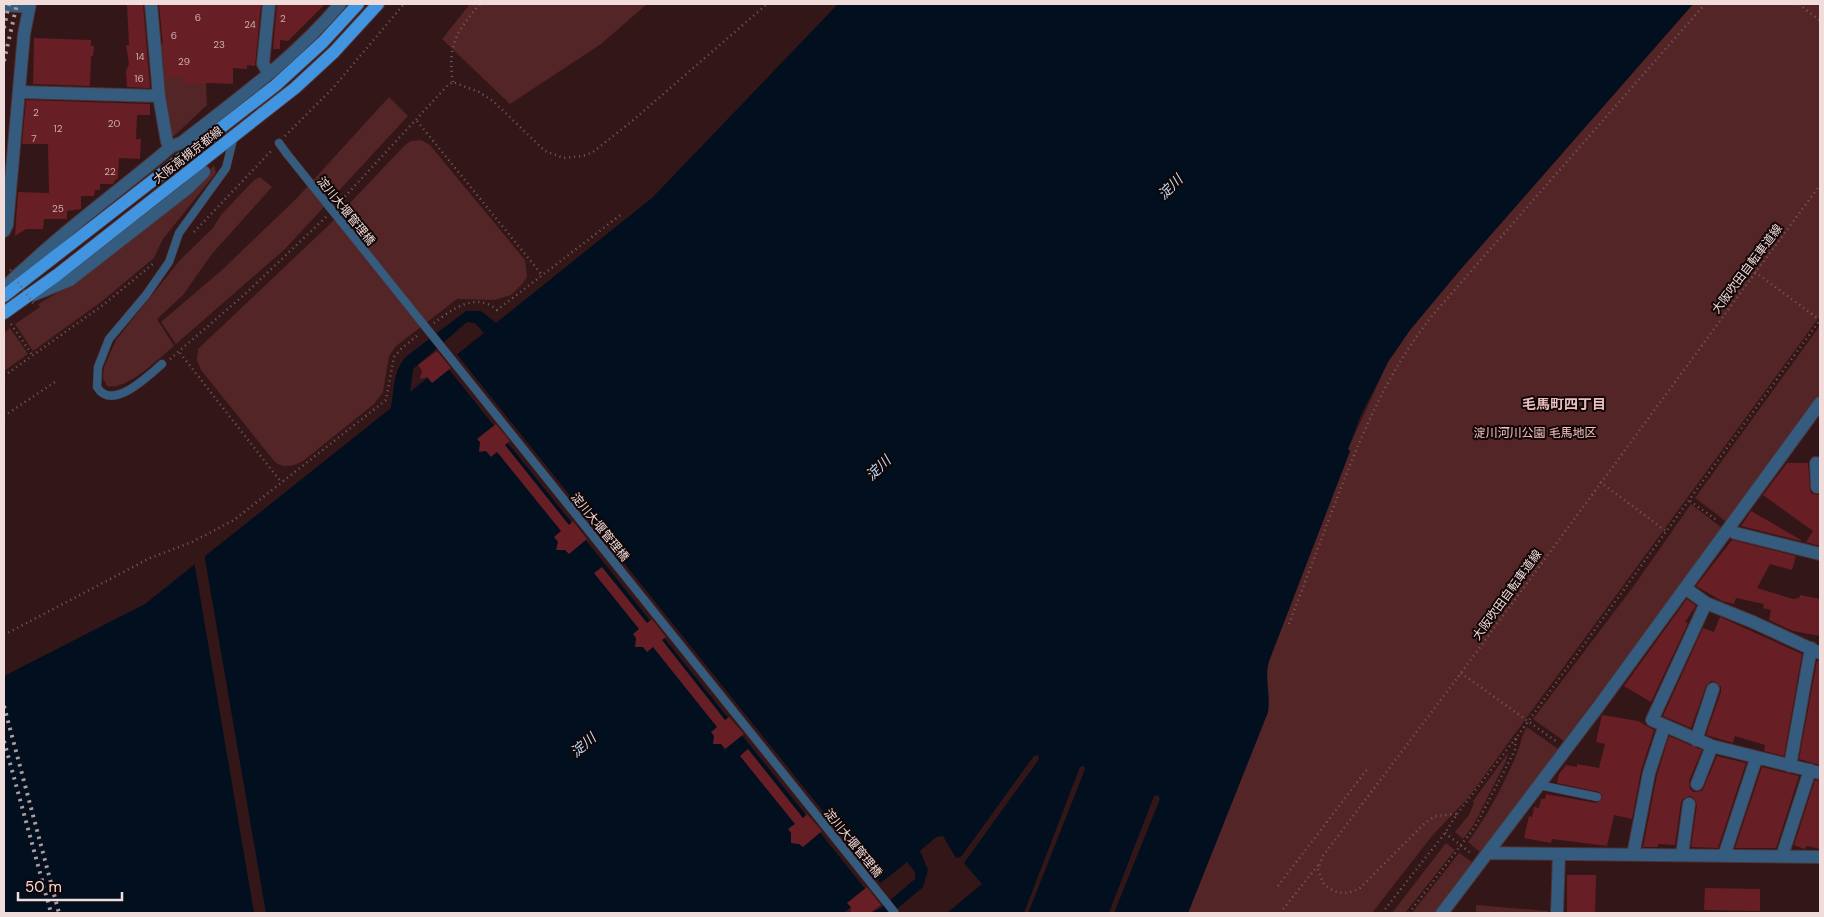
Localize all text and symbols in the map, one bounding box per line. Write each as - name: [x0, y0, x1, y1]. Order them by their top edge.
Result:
- house number: 6: [195, 11, 201, 24]
- house number: 2: [280, 12, 286, 25]
- house number: 24: [244, 18, 256, 31]
- house number: 6: [171, 29, 177, 42]
- house number: 23: [213, 38, 225, 51]
- house number: 14: [135, 50, 145, 63]
- house number: 29: [178, 55, 190, 68]
- house number: 16: [134, 72, 144, 85]
- house number: 2: [33, 106, 39, 119]
- house number: 20: [108, 117, 120, 130]
- house number: 12: [54, 122, 63, 135]
- street label: 大阪高槻京都線: [150, 123, 226, 187]
- house number: 7: [31, 132, 37, 145]
- house number: 22: [104, 165, 116, 178]
- water label: 淀川: [1154, 169, 1188, 203]
- street label: 淀川大堰管理橋: [313, 173, 379, 249]
- house number: 25: [52, 202, 64, 215]
- street label: 大阪吹田自転車道線: [1708, 221, 1786, 317]
- district label: 毛馬町四丁目: [1522, 395, 1606, 413]
- park label: 淀川河川公園 毛馬地区: [1473, 425, 1597, 441]
- water label: 淀川: [862, 450, 896, 484]
- street label: 淀川大堰管理橋: [567, 489, 633, 565]
- street label: 大阪吹田自転車道線: [1469, 547, 1545, 643]
- water label: 淀川: [567, 728, 601, 761]
- street label: 淀川大堰管理橋: [820, 805, 886, 881]
- scale bar: [18, 870, 121, 902]
- text: 50 m: [25, 877, 62, 897]

